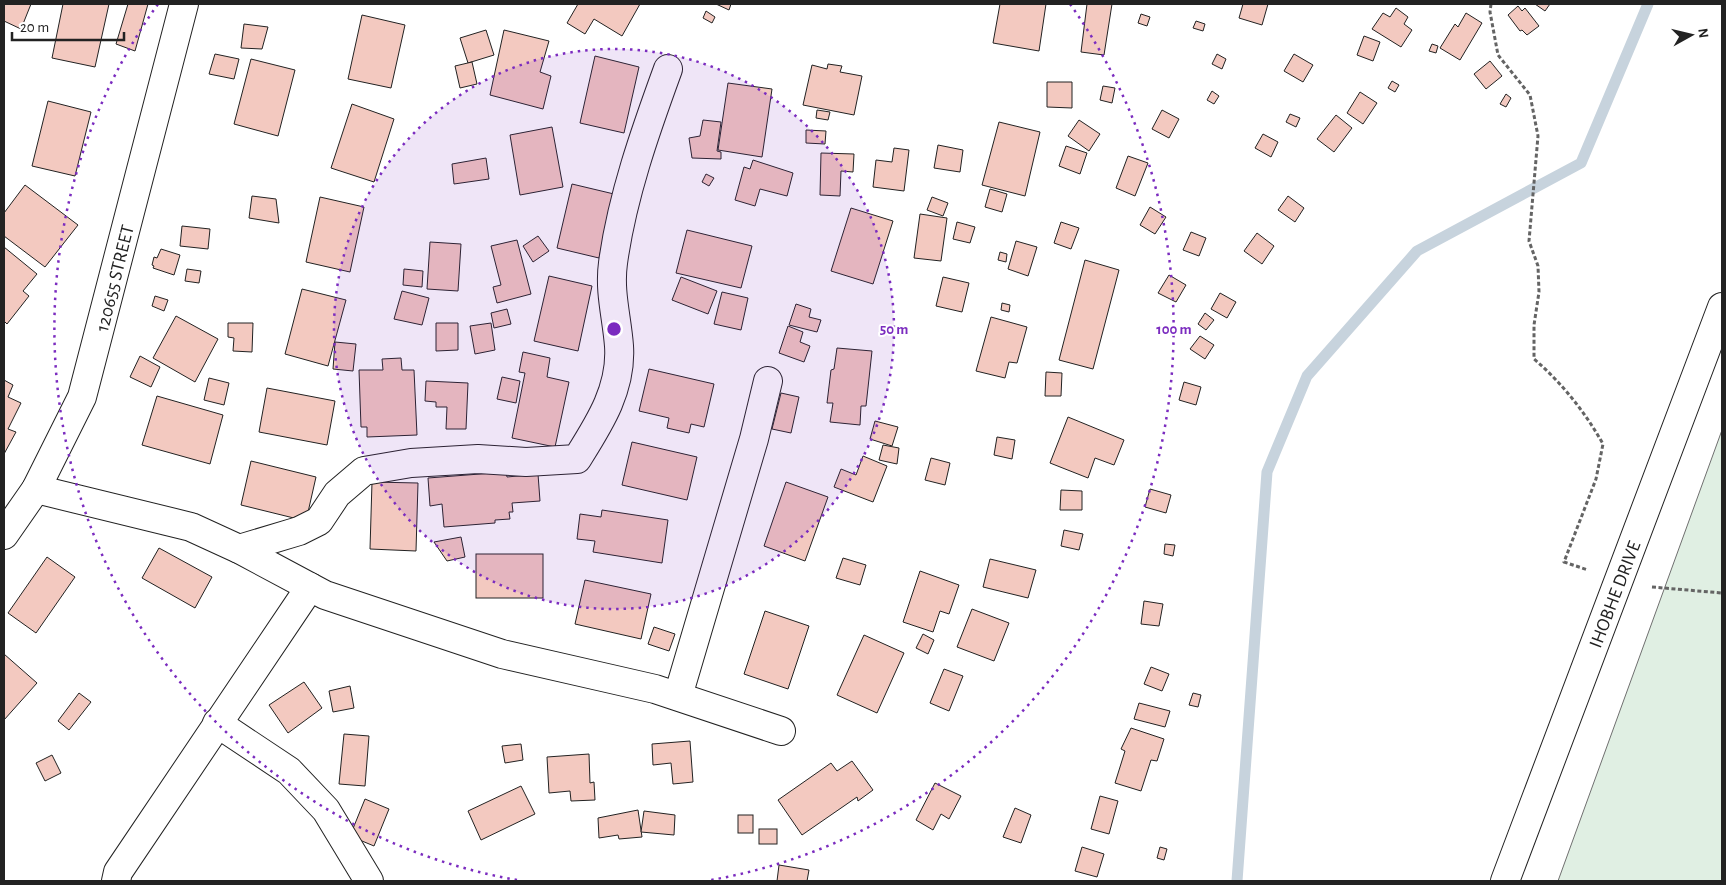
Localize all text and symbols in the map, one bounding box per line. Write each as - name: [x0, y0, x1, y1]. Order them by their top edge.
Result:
- scale bar: [12, 10, 125, 42]
- north arrow: [1666, 10, 1716, 60]
- text: 20 m: [20, 20, 49, 35]
- text: N: [1695, 28, 1710, 39]
- street label: 120655 STREET: [93, 223, 138, 334]
- centre of rings: [605, 320, 623, 338]
- text: 50 m: [880, 322, 908, 337]
- text: 100 m: [1156, 322, 1192, 337]
- street label: IHOBHE DRIVE: [1586, 538, 1644, 651]

